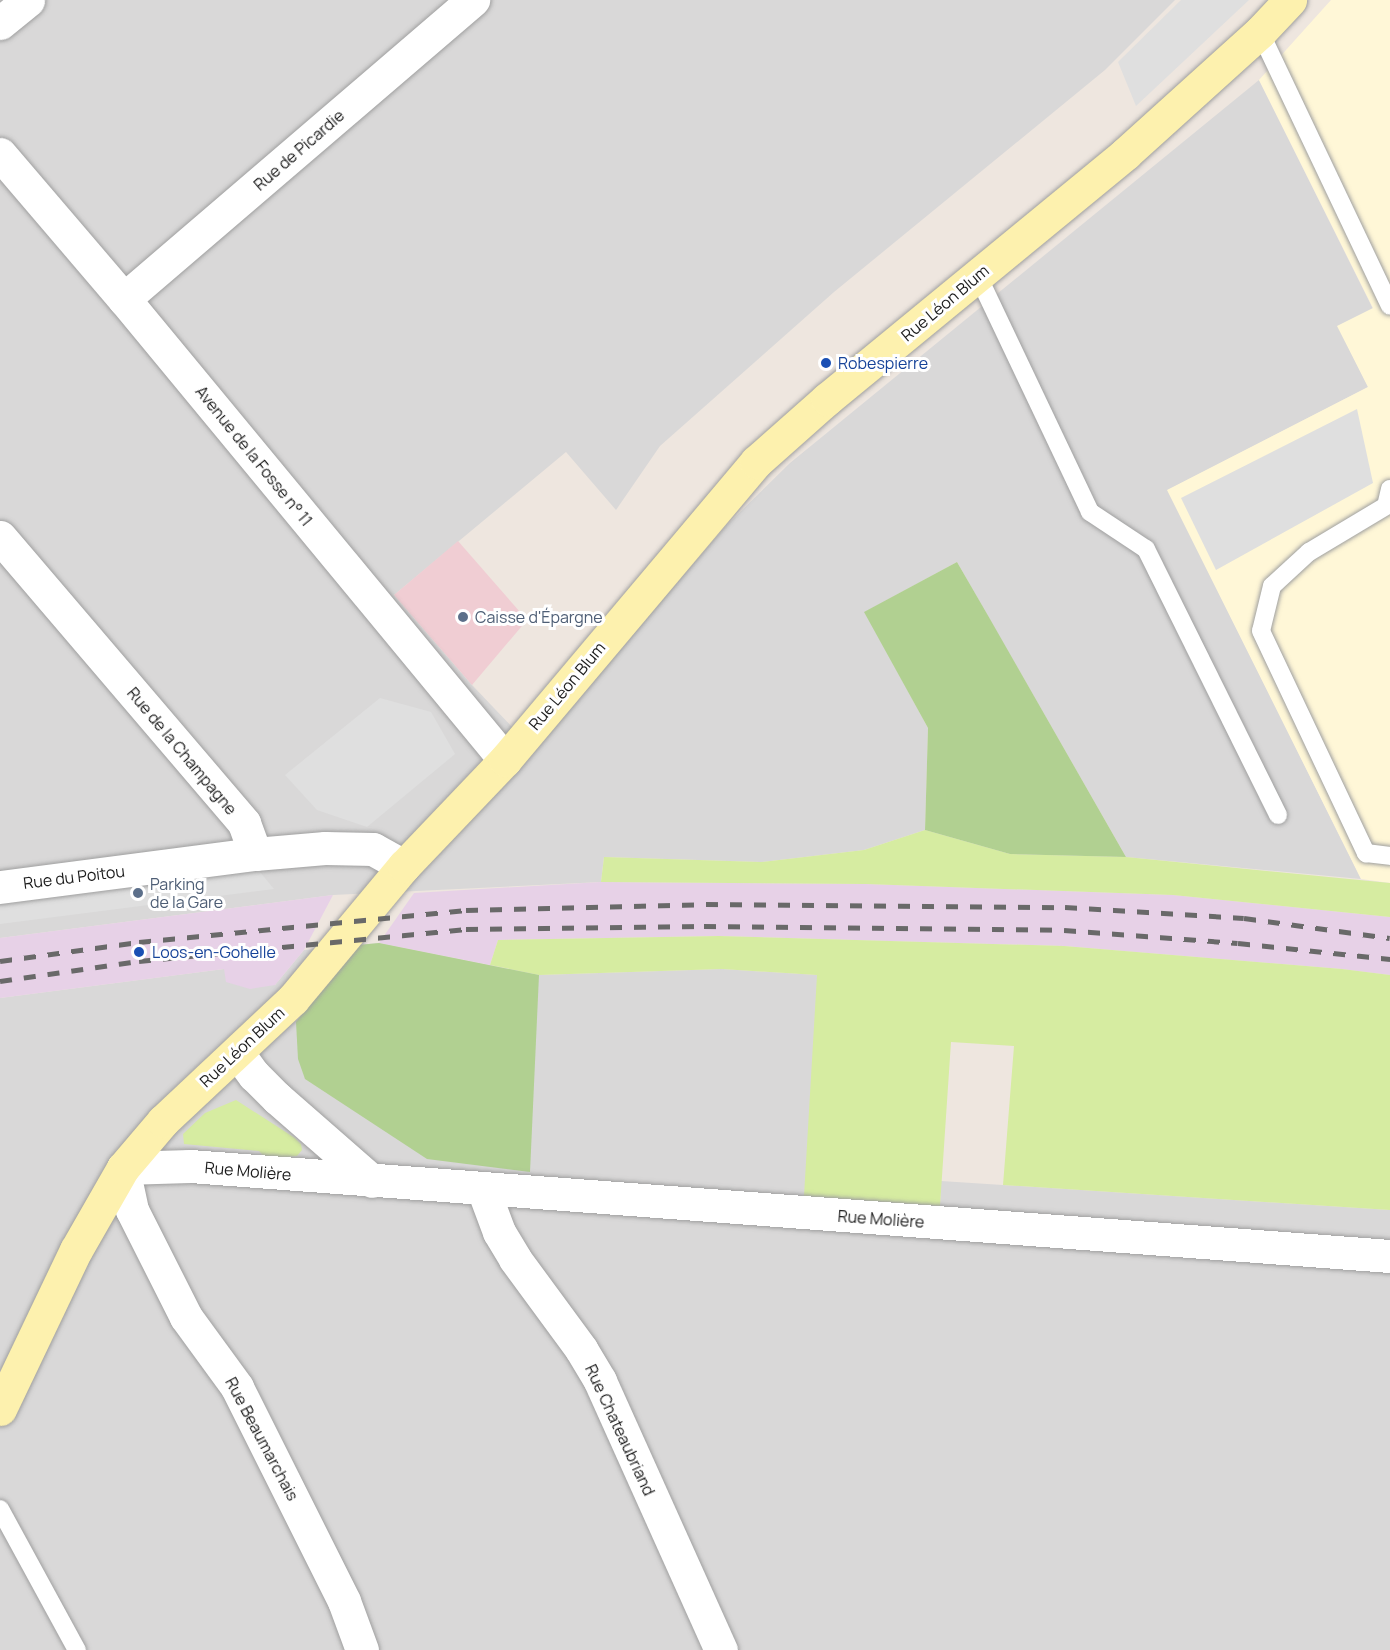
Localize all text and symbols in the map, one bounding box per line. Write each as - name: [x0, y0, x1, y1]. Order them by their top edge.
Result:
- street label: Rue de Picardie: [250, 106, 348, 194]
- street label: Rue Léon Blum: [897, 261, 993, 345]
- place label: Robespierre: [838, 353, 928, 373]
- marker: Robespierre: [819, 356, 833, 370]
- street label: Avenue de la Fosse n° 11: [192, 382, 316, 530]
- place label: Caisse d'Épargne: [475, 607, 603, 627]
- marker: Caisse d'Épargne: [456, 610, 470, 624]
- street label: Rue Léon Blum: [525, 638, 609, 734]
- street label: Rue de la Champagne: [123, 684, 241, 818]
- street label: Rue du Poitou: [22, 861, 126, 893]
- place label: Parking de la Gare: [150, 874, 223, 912]
- marker: Parking de la Gare: [131, 886, 145, 900]
- place label: Loos-en-Gohelle: [152, 942, 276, 962]
- marker: Loos-en-Gohelle: [130, 943, 148, 961]
- street label: Rue Léon Blum: [196, 1003, 288, 1091]
- street label: Rue Molière: [204, 1158, 292, 1184]
- street label: Rue Molière: [837, 1206, 925, 1232]
- street label: Rue Chateaubriand: [581, 1361, 659, 1499]
- street label: Rue Beaumarchais: [221, 1374, 303, 1504]

